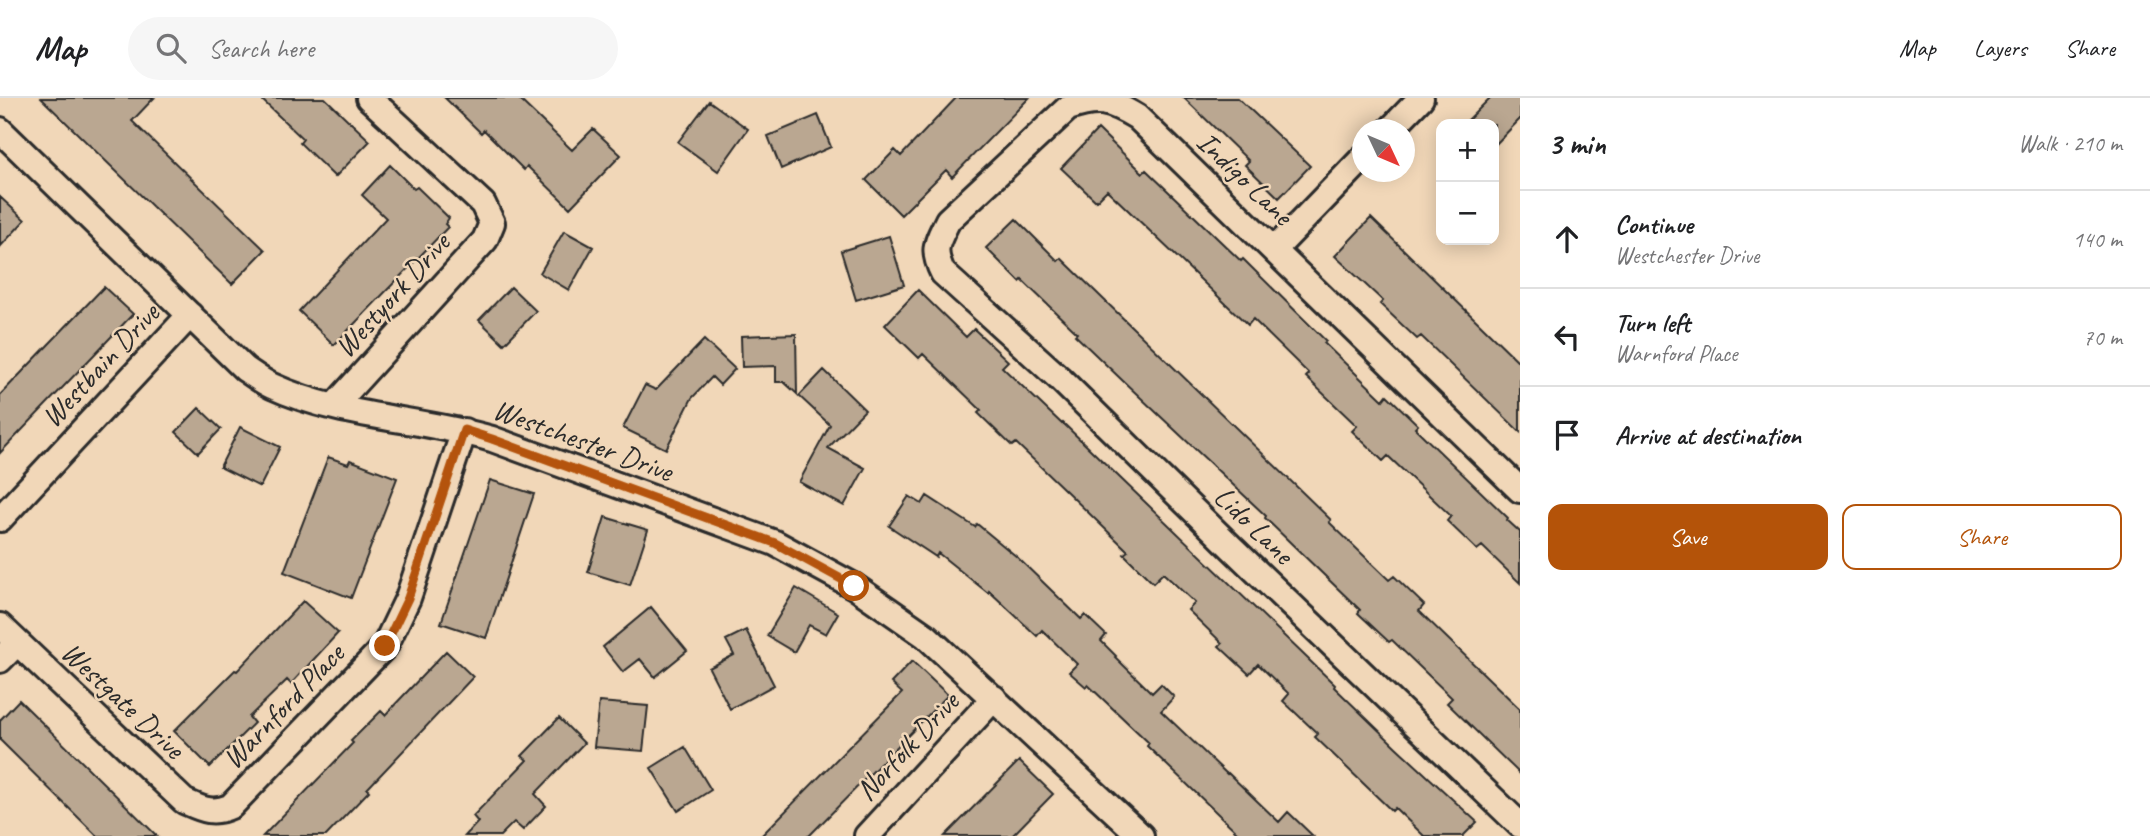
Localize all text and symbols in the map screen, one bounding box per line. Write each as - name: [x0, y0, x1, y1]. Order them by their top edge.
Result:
- search box: [128, 17, 618, 80]
- text: Map: [35, 27, 86, 69]
- icon: search: [152, 29, 190, 67]
- text: Search here: [208, 32, 314, 65]
- text: Map: [1899, 33, 1936, 63]
- text: Layers: [1974, 33, 2027, 63]
- text: Share: [2065, 33, 2115, 63]
- north arrow: [1352, 119, 1415, 182]
- map controls: [1436, 119, 1499, 245]
- button: +: [1436, 119, 1499, 182]
- street label: Indigo Lane: [1189, 123, 1303, 235]
- text: 3 min: [1548, 125, 1605, 163]
- text: Walk · 210 m: [2018, 129, 2122, 158]
- button: −: [1436, 182, 1499, 245]
- text: Continue: [1615, 208, 1693, 241]
- icon: ahead: [1548, 220, 1586, 258]
- street label: Westyork Drive: [326, 223, 460, 365]
- text: 140 m: [2073, 225, 2122, 254]
- text: Westchester Drive: [1615, 241, 1759, 270]
- street label: Westbain Drive: [33, 293, 169, 435]
- text: Turn left: [1615, 306, 1690, 339]
- icon: left: [1548, 318, 1586, 356]
- text: 70 m: [2083, 323, 2122, 352]
- text: Warnford Place: [1615, 339, 1738, 368]
- street label: Westchester Drive: [488, 390, 680, 491]
- icon: arrive: [1548, 416, 1586, 454]
- text: Arrive at destination: [1615, 419, 1801, 452]
- street label: Lido Lane: [1206, 478, 1304, 574]
- button: Save: [1548, 504, 1828, 570]
- button: Share: [1842, 504, 2122, 570]
- route start: [838, 570, 869, 601]
- route end: [369, 630, 400, 661]
- street label: Westgate Drive: [53, 633, 194, 768]
- street label: Warnford Place: [214, 634, 354, 777]
- street label: Norfolk Drive: [847, 682, 969, 808]

